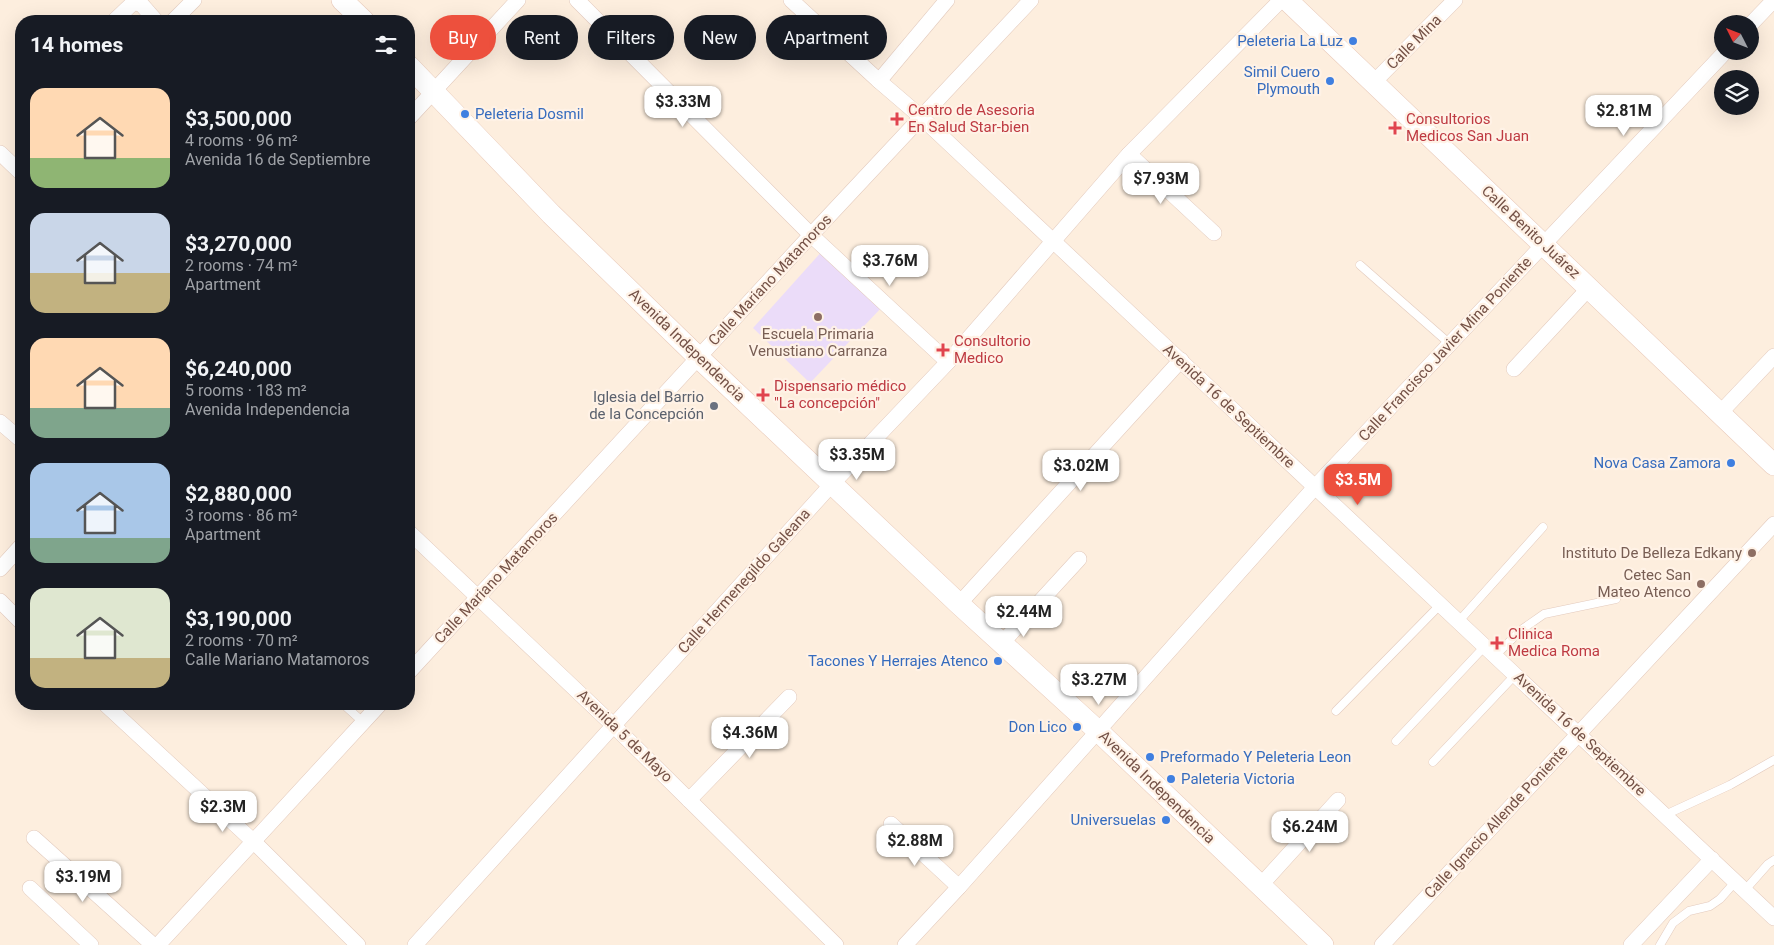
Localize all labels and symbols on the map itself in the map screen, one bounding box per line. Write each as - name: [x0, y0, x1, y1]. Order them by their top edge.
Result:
- street label: Calle Mina: [1383, 11, 1445, 73]
- north arrow: [1714, 15, 1759, 60]
- place label: Peleteria La Luz: [1237, 32, 1343, 50]
- marker: Peleteria La Luz: [1347, 35, 1359, 47]
- place label: Simil Cuero Plymouth: [1244, 63, 1320, 98]
- marker: Simil Cuero Plymouth: [1324, 75, 1336, 87]
- pin: $3.33M: [642, 86, 724, 128]
- pin: $2.81M: [1583, 94, 1665, 137]
- place label: Centro de Asesoria En Salud Star-bien: [908, 101, 1035, 136]
- place label: Peleteria Dosmil: [475, 105, 584, 123]
- marker: Peleteria Dosmil: [459, 108, 471, 120]
- place label: Consultorios Medicos San Juan: [1406, 110, 1529, 145]
- marker: Centro de Asesoria En Salud Star-bien: [890, 112, 904, 126]
- marker: Consultorios Medicos San Juan: [1388, 121, 1402, 135]
- pin: $7.93M: [1120, 162, 1202, 205]
- street label: Calle Benito Juárez: [1478, 182, 1584, 282]
- street label: Calle Mariano Matamoros: [704, 211, 836, 349]
- pin: $3.76M: [849, 244, 931, 287]
- street label: Calle Francisco Javier Mina Poniente: [1355, 253, 1535, 445]
- street label: Avenida Independencia: [625, 285, 749, 405]
- marker: Escuela Primaria Venustiano Carranza: [812, 311, 824, 323]
- place label: Escuela Primaria Venustiano Carranza: [749, 325, 887, 360]
- place label: Consultorio Medico: [954, 332, 1031, 367]
- street label: Avenida 16 de Septiembre: [1159, 340, 1299, 472]
- marker: Consultorio Medico: [936, 343, 950, 357]
- place label: Dispensario médico "La concepción": [774, 377, 906, 412]
- place label: Iglesia del Barrio de la Concepción: [589, 388, 704, 423]
- marker: Dispensario médico "La concepción": [756, 388, 770, 402]
- marker: Iglesia del Barrio de la Concepción: [708, 400, 720, 412]
- pin: $3.35M: [816, 438, 898, 481]
- pin: $3.02M: [1040, 450, 1122, 492]
- place label: Nova Casa Zamora: [1593, 454, 1721, 472]
- marker: Nova Casa Zamora: [1725, 457, 1737, 469]
- pin: $3.5M: [1323, 464, 1393, 506]
- street label: Calle Hermenegildo Galeana: [674, 505, 814, 657]
- street label: Calle Mariano Matamoros: [430, 509, 562, 647]
- place label: Instituto De Belleza Edkany: [1562, 544, 1742, 562]
- marker: Instituto De Belleza Edkany: [1746, 547, 1758, 559]
- place label: Cetec San Mateo Atenco: [1597, 566, 1691, 601]
- marker: Cetec San Mateo Atenco: [1695, 578, 1707, 590]
- pin: $2.44M: [983, 596, 1065, 638]
- place label: Clinica Medica Roma: [1508, 625, 1600, 660]
- marker: Clinica Medica Roma: [1490, 636, 1504, 650]
- place label: Tacones Y Herrajes Atenco: [808, 652, 988, 670]
- marker: Tacones Y Herrajes Atenco: [992, 655, 1004, 667]
- pin: $3.27M: [1058, 664, 1140, 706]
- street label: Avenida 16 de Septiembre: [1510, 668, 1650, 800]
- street label: Avenida 5 de Mayo: [574, 686, 676, 786]
- pin: $4.36M: [709, 716, 791, 759]
- place label: Don Lico: [1008, 718, 1067, 736]
- marker: Don Lico: [1071, 721, 1083, 733]
- street label: Avenida Independencia: [1095, 727, 1219, 847]
- street label: Calle Ignacio Allende Poniente: [1421, 742, 1571, 902]
- place label: Preformado Y Peleteria Leon: [1160, 748, 1351, 766]
- marker: Preformado Y Peleteria Leon: [1144, 751, 1156, 763]
- place label: Paleteria Victoria: [1181, 770, 1295, 788]
- marker: Paleteria Victoria: [1165, 773, 1177, 785]
- pin: $2.3M: [188, 790, 258, 833]
- pin: $6.24M: [1269, 810, 1351, 853]
- place label: Universuelas: [1071, 811, 1156, 829]
- marker: Universuelas: [1160, 814, 1172, 826]
- pin: $2.88M: [874, 824, 956, 867]
- pin: $3.19M: [42, 860, 124, 903]

